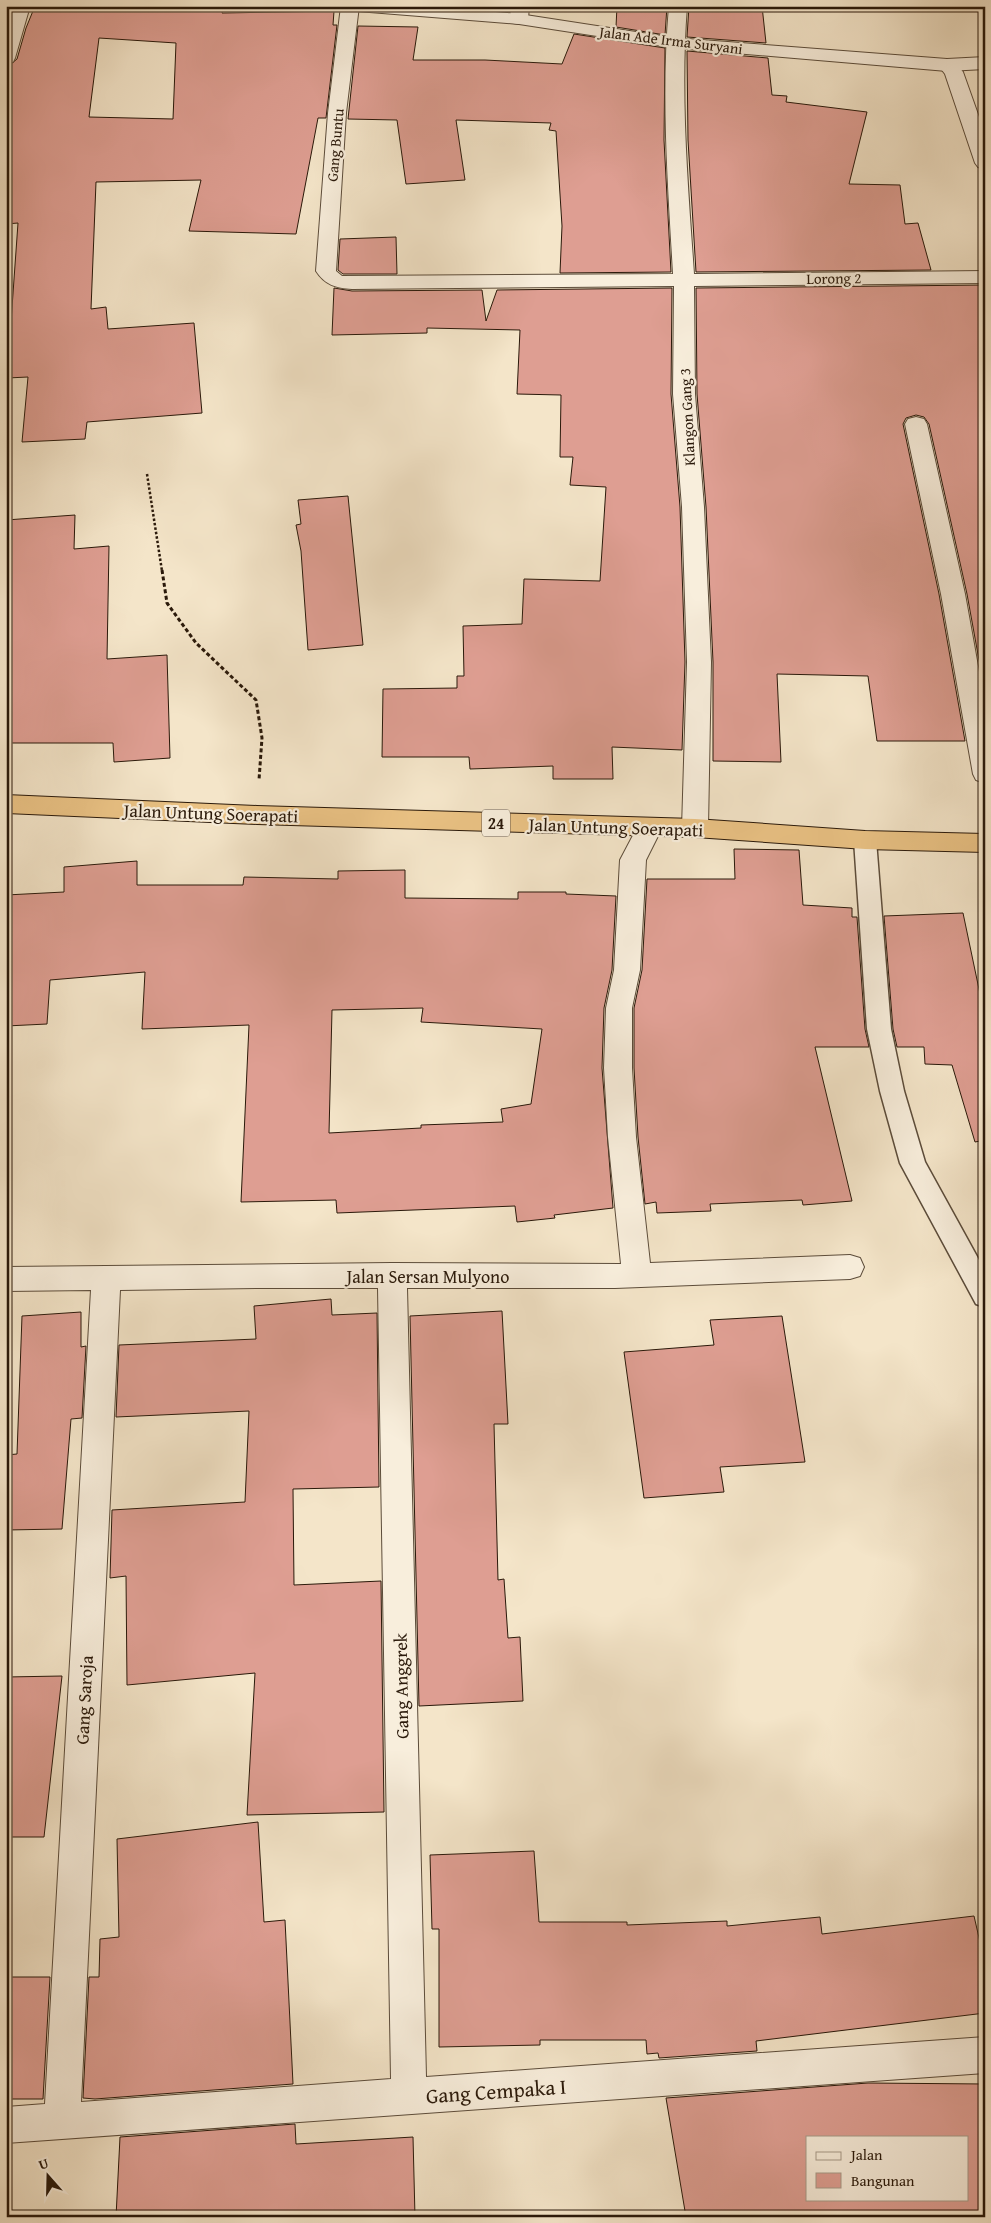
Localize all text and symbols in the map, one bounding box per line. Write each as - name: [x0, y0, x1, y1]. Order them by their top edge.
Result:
- street label: Jalan Ade Irma Suryani: [596, 21, 744, 59]
- street label: Gang Buntu: [321, 107, 349, 183]
- street label: Lorong 2: [806, 267, 862, 289]
- street label: Klangon Gang 3: [674, 368, 700, 466]
- street label: Jalan Untung Soerapati: [121, 796, 299, 830]
- road number: 24: [482, 810, 510, 836]
- street label: Jalan Untung Soerapati: [526, 810, 704, 844]
- street label: Jalan Sersan Mulyono: [345, 1263, 509, 1290]
- street label: Gang Anggrek: [387, 1632, 415, 1739]
- street label: Gang Saroja: [68, 1654, 100, 1745]
- street label: Gang Cempaka I: [425, 2071, 567, 2111]
- legend: [806, 2136, 968, 2200]
- text: Jalan: [849, 2144, 883, 2165]
- north arrow: [22, 2150, 72, 2200]
- text: U: [36, 2153, 52, 2175]
- text: Bangunan: [851, 2170, 915, 2191]

